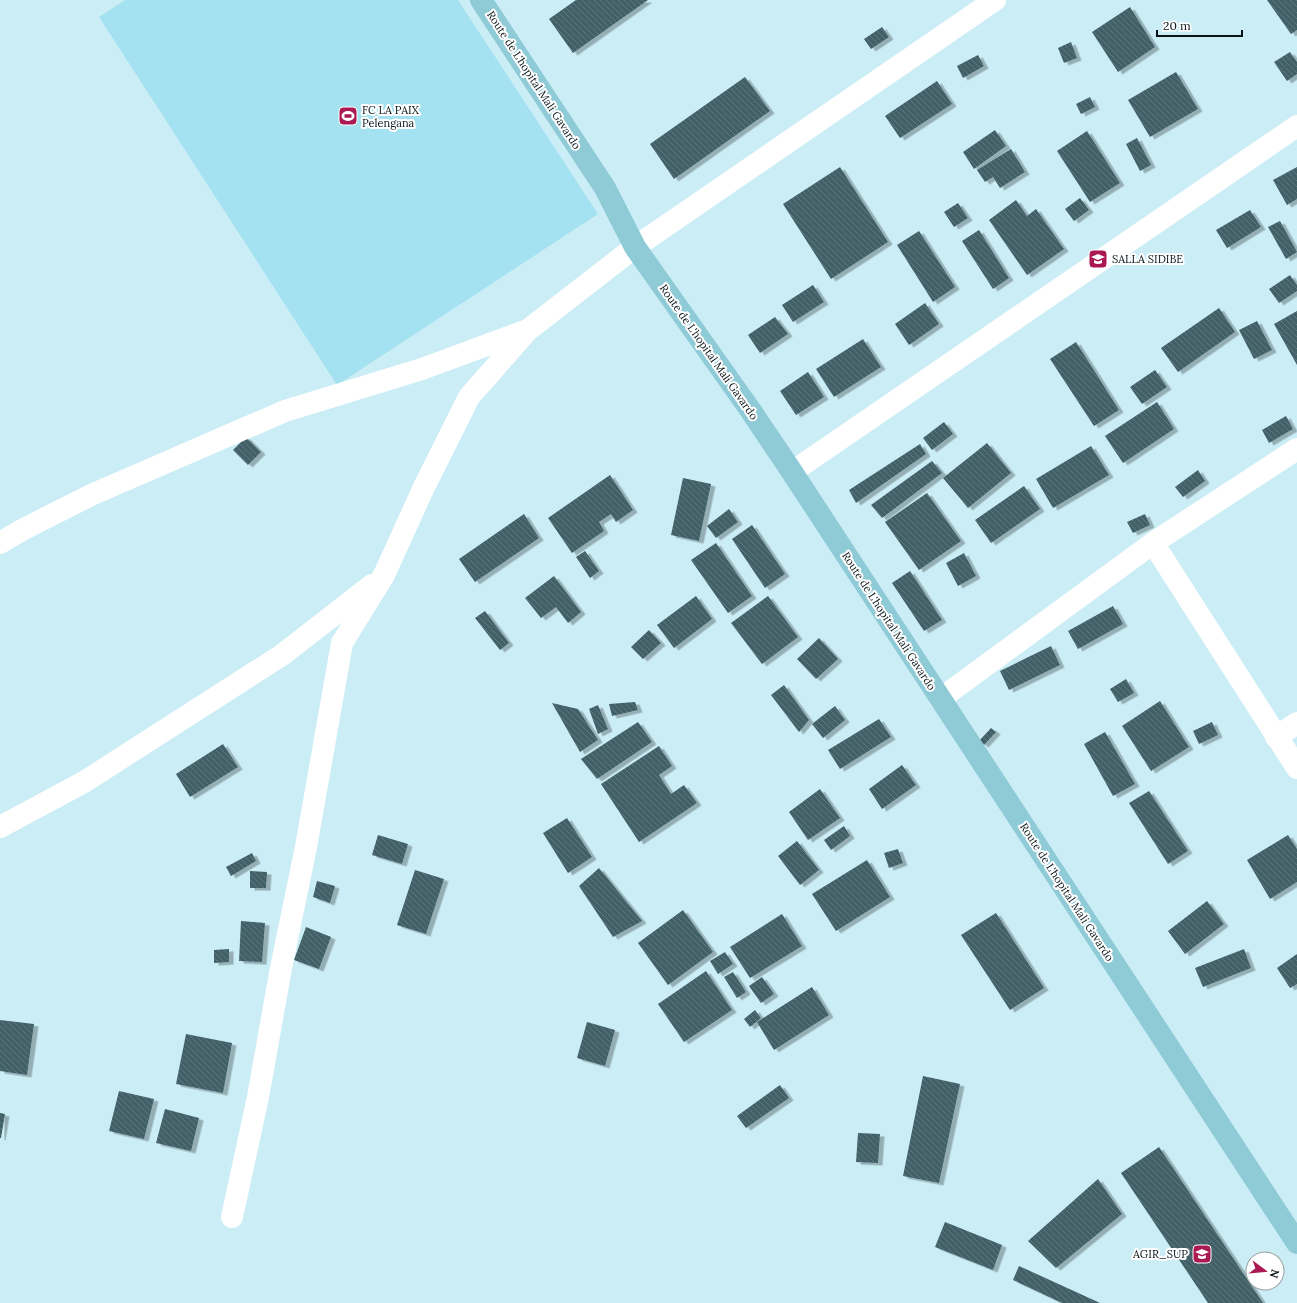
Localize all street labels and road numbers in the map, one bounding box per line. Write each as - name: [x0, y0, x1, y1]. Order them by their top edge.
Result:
- street label: Route de L'hopital Mali Gavardo: [484, 8, 584, 152]
- street label: Route de L'hopital Mali Gavardo: [657, 282, 761, 422]
- street label: Route de L'hopital Mali Gavardo: [839, 549, 939, 693]
- street label: Route de L'hopital Mali Gavardo: [1017, 820, 1117, 964]

